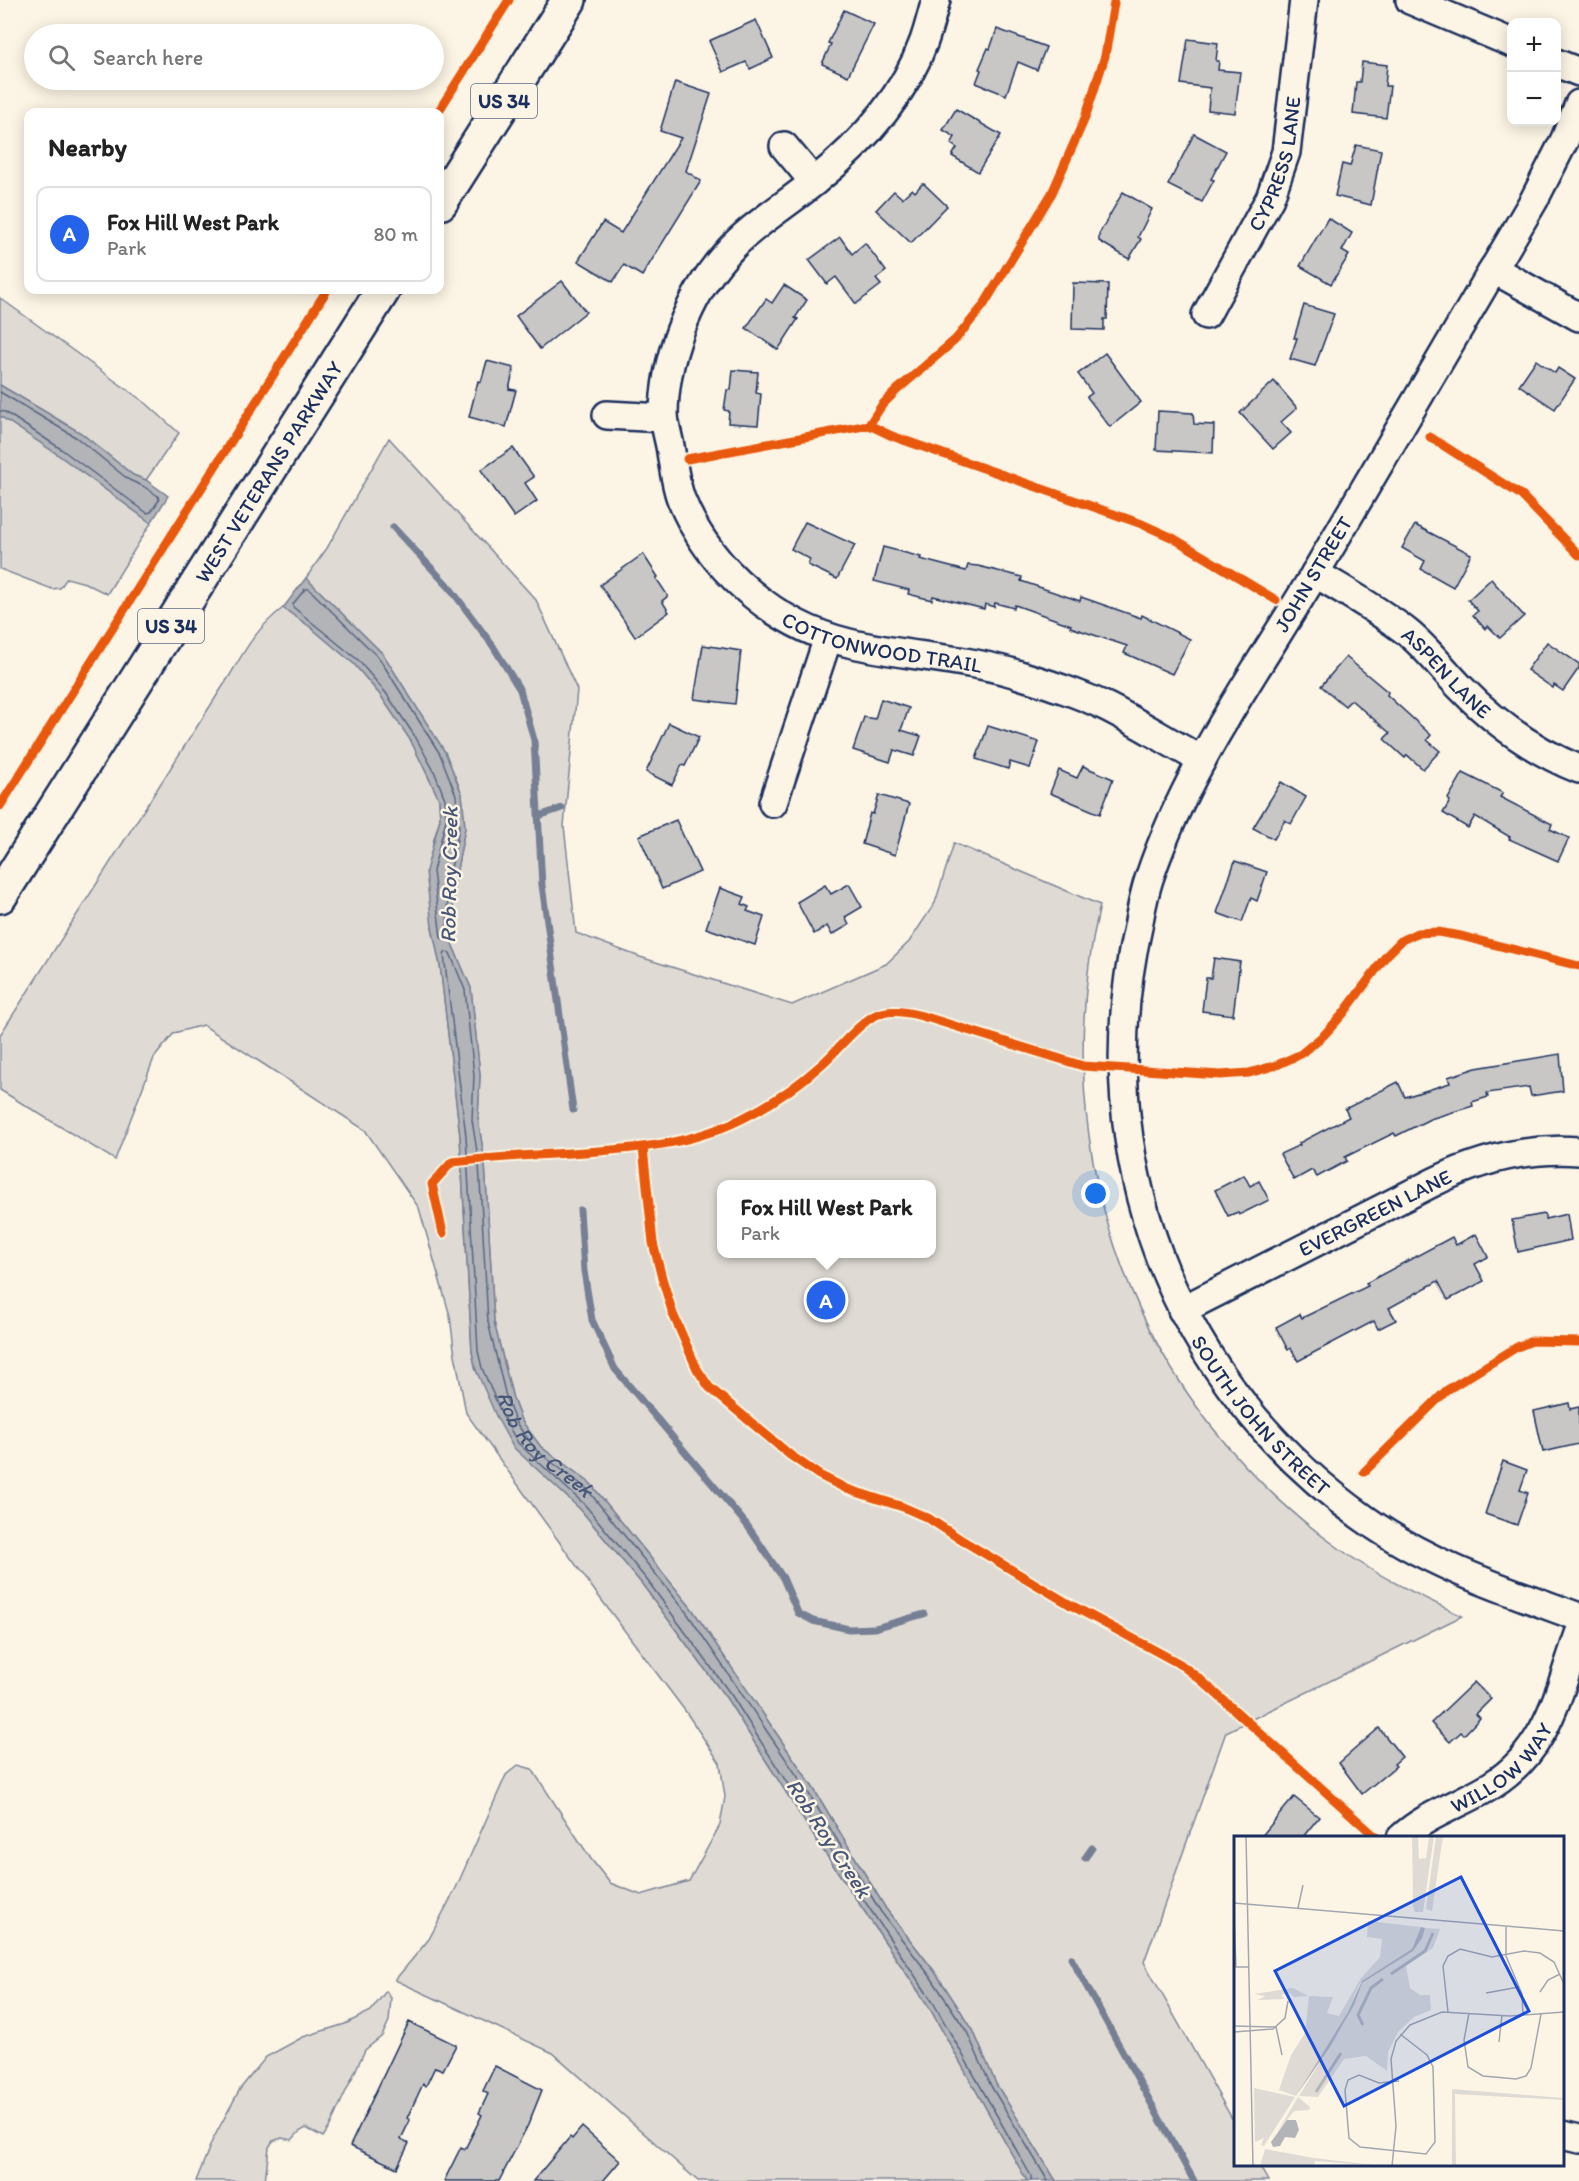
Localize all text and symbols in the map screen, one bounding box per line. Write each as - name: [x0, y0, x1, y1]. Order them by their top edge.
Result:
- map controls: [1507, 18, 1561, 126]
- button: +: [1507, 18, 1561, 72]
- search box: [24, 24, 444, 90]
- icon: search: [45, 41, 78, 74]
- text: Search here: [93, 44, 203, 71]
- button: −: [1507, 72, 1561, 126]
- road number: US 34: [471, 84, 537, 118]
- street label: CYPRESS LANE: [1242, 95, 1305, 235]
- text: Nearby: [48, 131, 127, 163]
- text: Fox Hill West Park: [107, 209, 279, 236]
- text: A: [63, 222, 76, 246]
- text: 80 m: [373, 222, 418, 246]
- text: Park: [107, 236, 146, 260]
- street label: WEST VETERANS PARKWAY: [189, 356, 348, 587]
- street label: JOHN STREET: [1269, 511, 1357, 636]
- street label: COTTONWOOD TRAIL: [778, 606, 985, 678]
- road number: US 34: [138, 609, 204, 643]
- street label: ASPEN LANE: [1397, 621, 1497, 723]
- water label: Rob Roy Creek: [434, 805, 464, 943]
- street label: EVERGREEN LANE: [1294, 1163, 1455, 1261]
- your location: [1081, 1179, 1110, 1208]
- popup: [717, 1180, 936, 1258]
- text: Fox Hill West Park: [741, 1194, 912, 1221]
- text: Park: [741, 1221, 780, 1245]
- pin: A: [806, 1278, 846, 1322]
- street label: SOUTH JOHN STREET: [1187, 1330, 1336, 1500]
- water label: Rob Roy Creek: [492, 1389, 602, 1503]
- street label: WILLOW WAY: [1446, 1718, 1557, 1818]
- water label: Rob Roy Creek: [781, 1774, 878, 1904]
- inset map: [1234, 1836, 1564, 2166]

